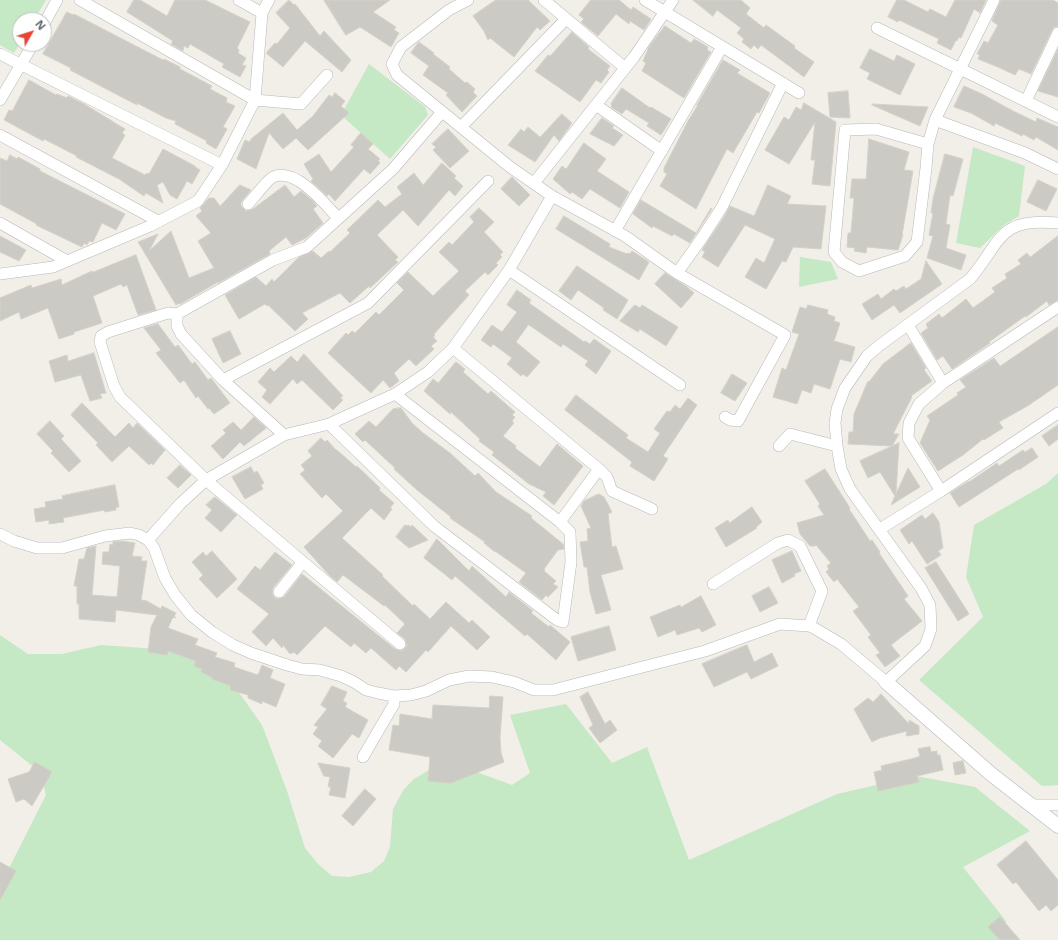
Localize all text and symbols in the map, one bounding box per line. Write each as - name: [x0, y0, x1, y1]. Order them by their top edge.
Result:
- north arrow: [12, 12, 52, 52]
- text: N: [32, 17, 50, 33]

